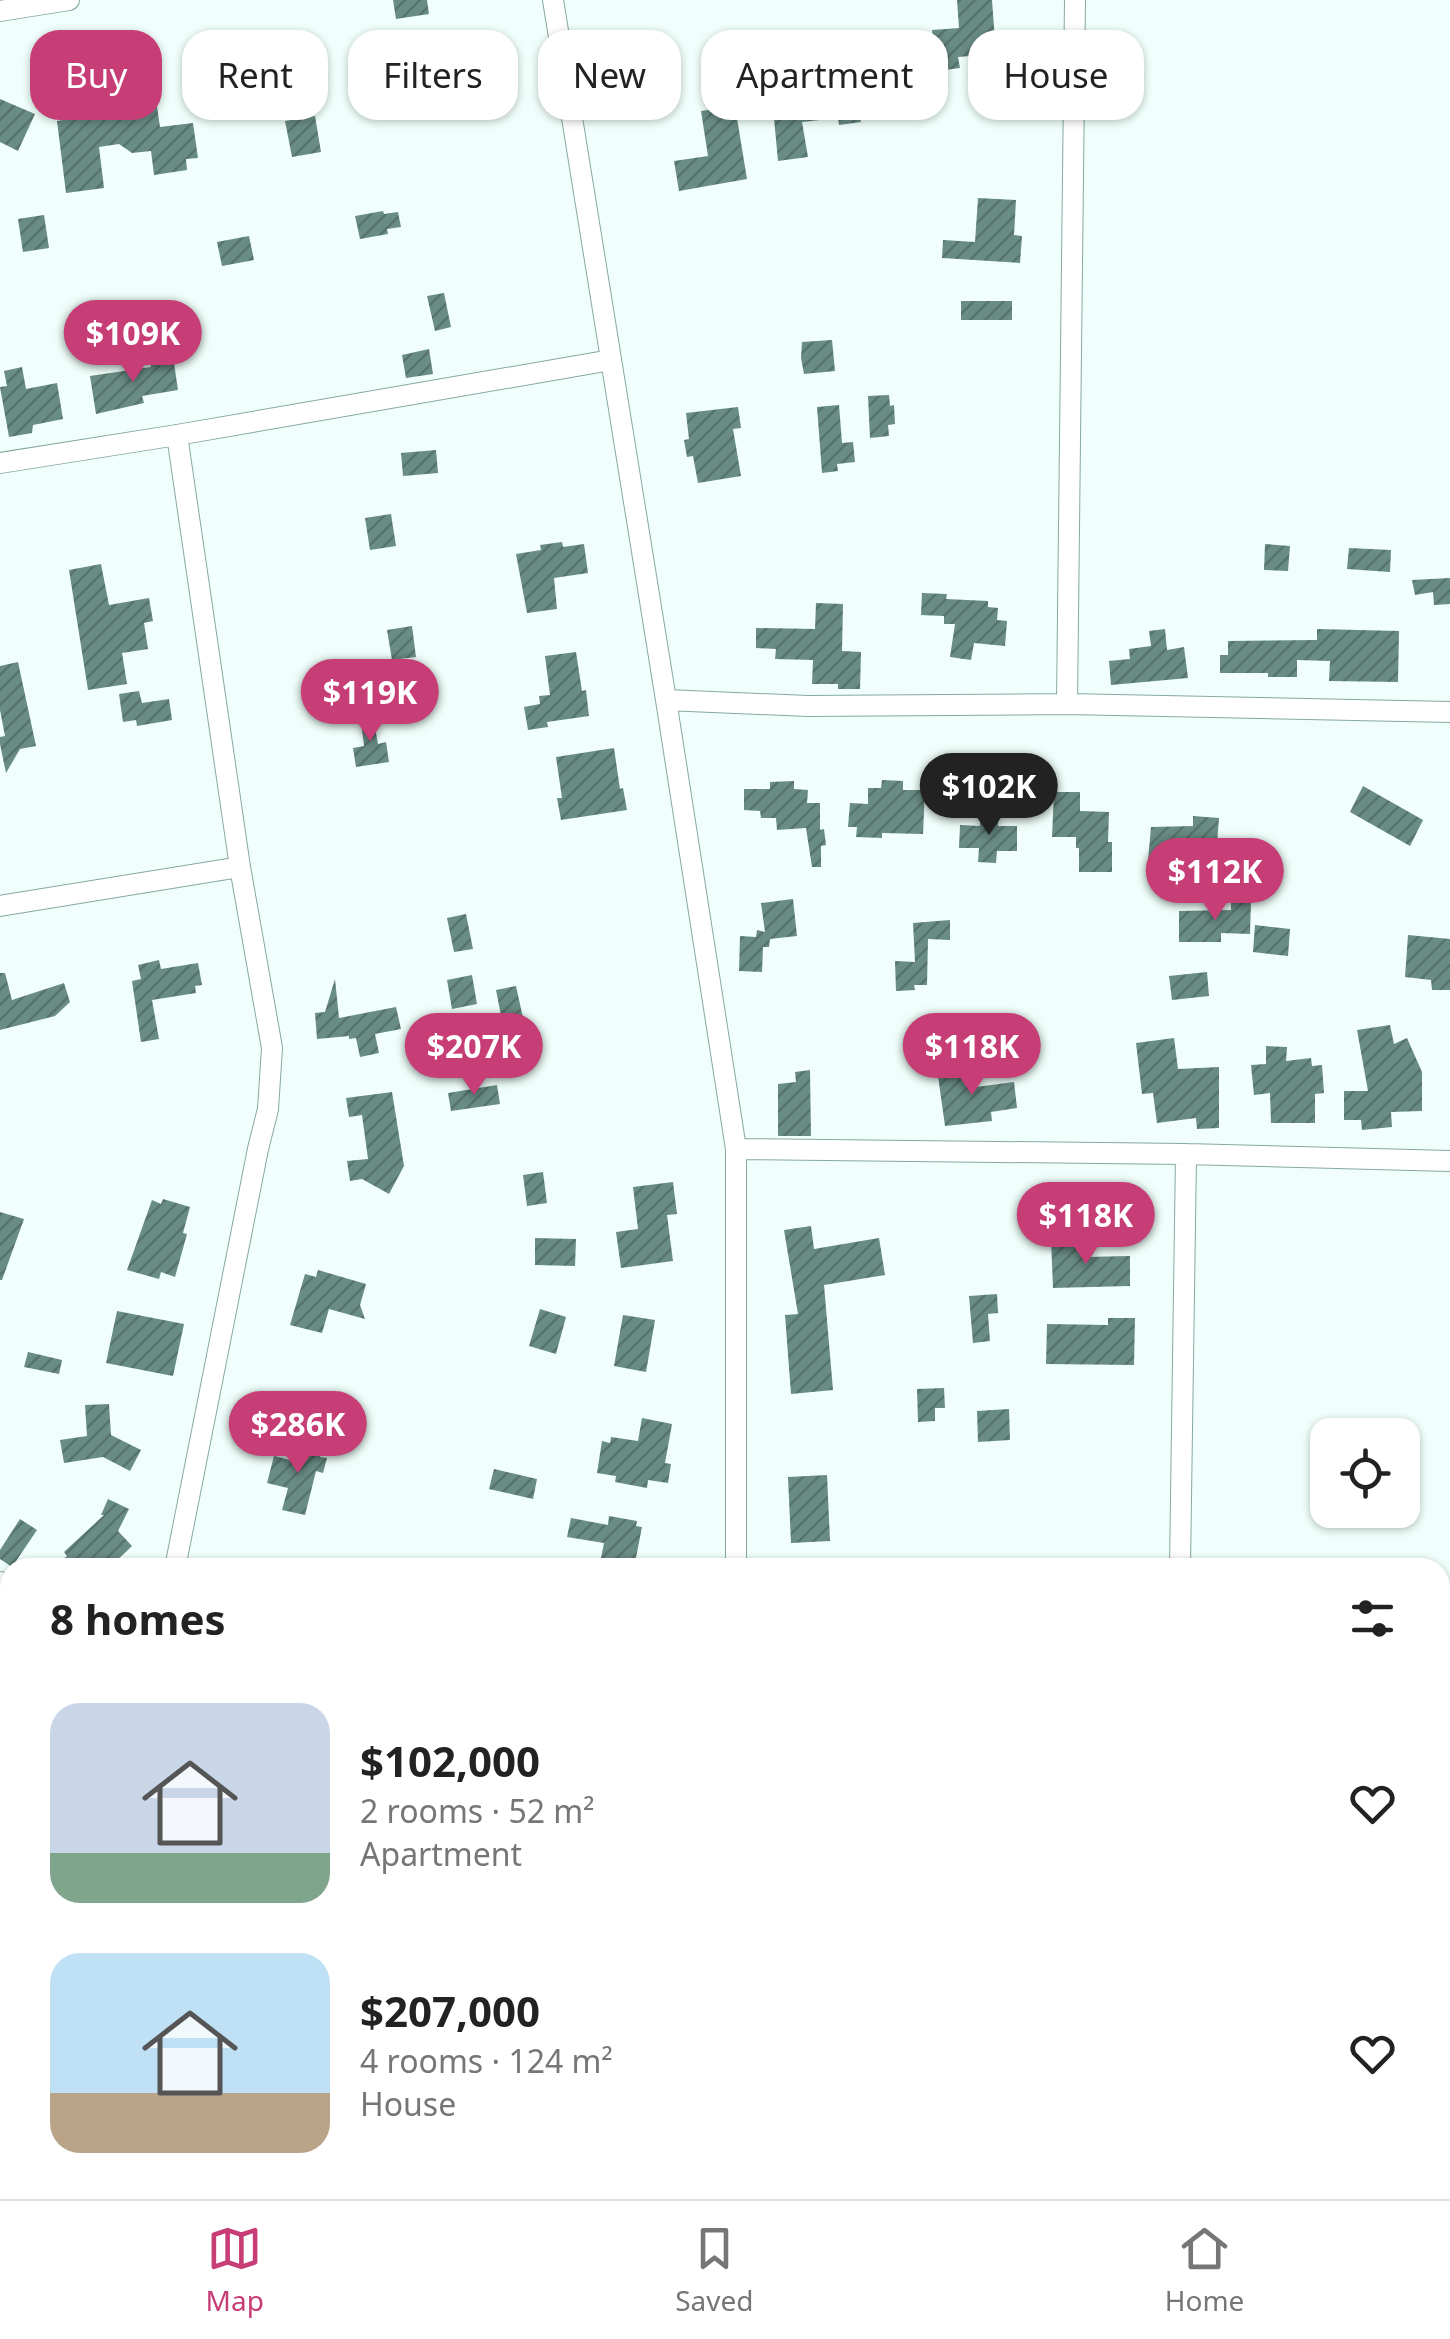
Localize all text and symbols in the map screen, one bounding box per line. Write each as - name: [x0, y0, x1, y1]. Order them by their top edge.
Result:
- chip: Buy: [30, 30, 162, 120]
- chip: Rent: [182, 30, 328, 120]
- chip: Filters: [348, 30, 518, 120]
- chip: New: [538, 30, 681, 120]
- chip: Apartment: [701, 30, 948, 120]
- chip: House: [968, 30, 1144, 120]
- pin: $109K: [63, 300, 203, 385]
- text: $109K: [86, 311, 180, 354]
- pin: $119K: [300, 659, 440, 744]
- text: $119K: [323, 670, 417, 713]
- pin: $102K: [919, 753, 1059, 838]
- text: $102K: [942, 764, 1036, 807]
- pin: $112K: [1145, 838, 1285, 923]
- text: $112K: [1168, 849, 1262, 892]
- pin: $207K: [404, 1013, 544, 1098]
- pin: $118K: [902, 1013, 1042, 1098]
- text: $207K: [427, 1024, 521, 1067]
- text: $118K: [925, 1024, 1019, 1067]
- pin: $118K: [1016, 1182, 1156, 1267]
- text: $118K: [1039, 1193, 1133, 1236]
- pin: $286K: [228, 1391, 368, 1476]
- text: $286K: [251, 1402, 345, 1445]
- map controls: [1310, 1418, 1420, 1528]
- button: locate: [1310, 1418, 1420, 1528]
- text: 8 homes: [50, 1590, 226, 1647]
- icon: filters: [1345, 1591, 1400, 1646]
- text: $102,000: [360, 1732, 540, 1789]
- icon: home: [130, 1743, 250, 1863]
- icon: heart: [1345, 1776, 1400, 1831]
- text: 2 rooms · 52 m²: [360, 1789, 594, 1832]
- text: Apartment: [360, 1832, 522, 1875]
- text: $207,000: [360, 1982, 540, 2039]
- icon: home: [130, 1993, 250, 2113]
- icon: heart: [1345, 2026, 1400, 2081]
- text: 4 rooms · 124 m²: [360, 2039, 613, 2082]
- text: House: [360, 2082, 456, 2125]
- tab: Map: [206, 2221, 264, 2319]
- tab: Saved: [675, 2221, 753, 2319]
- tab: Home: [1165, 2221, 1244, 2319]

